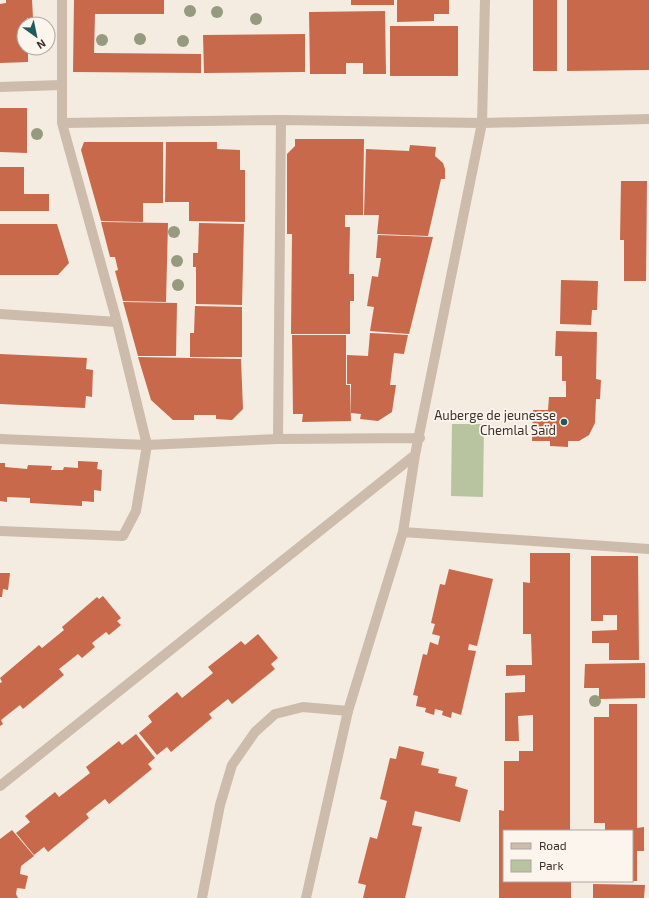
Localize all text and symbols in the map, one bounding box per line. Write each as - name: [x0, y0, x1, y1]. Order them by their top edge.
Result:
- north arrow: [16, 16, 56, 56]
- text: N: [35, 37, 49, 52]
- place label: Auberge de jeunesse Chemlal Saïd: [434, 407, 556, 438]
- marker: Auberge de jeunesse Chemlal Saïd: [559, 417, 569, 427]
- legend: [503, 830, 633, 882]
- text: Road: [539, 838, 567, 852]
- text: Park: [539, 858, 564, 872]

